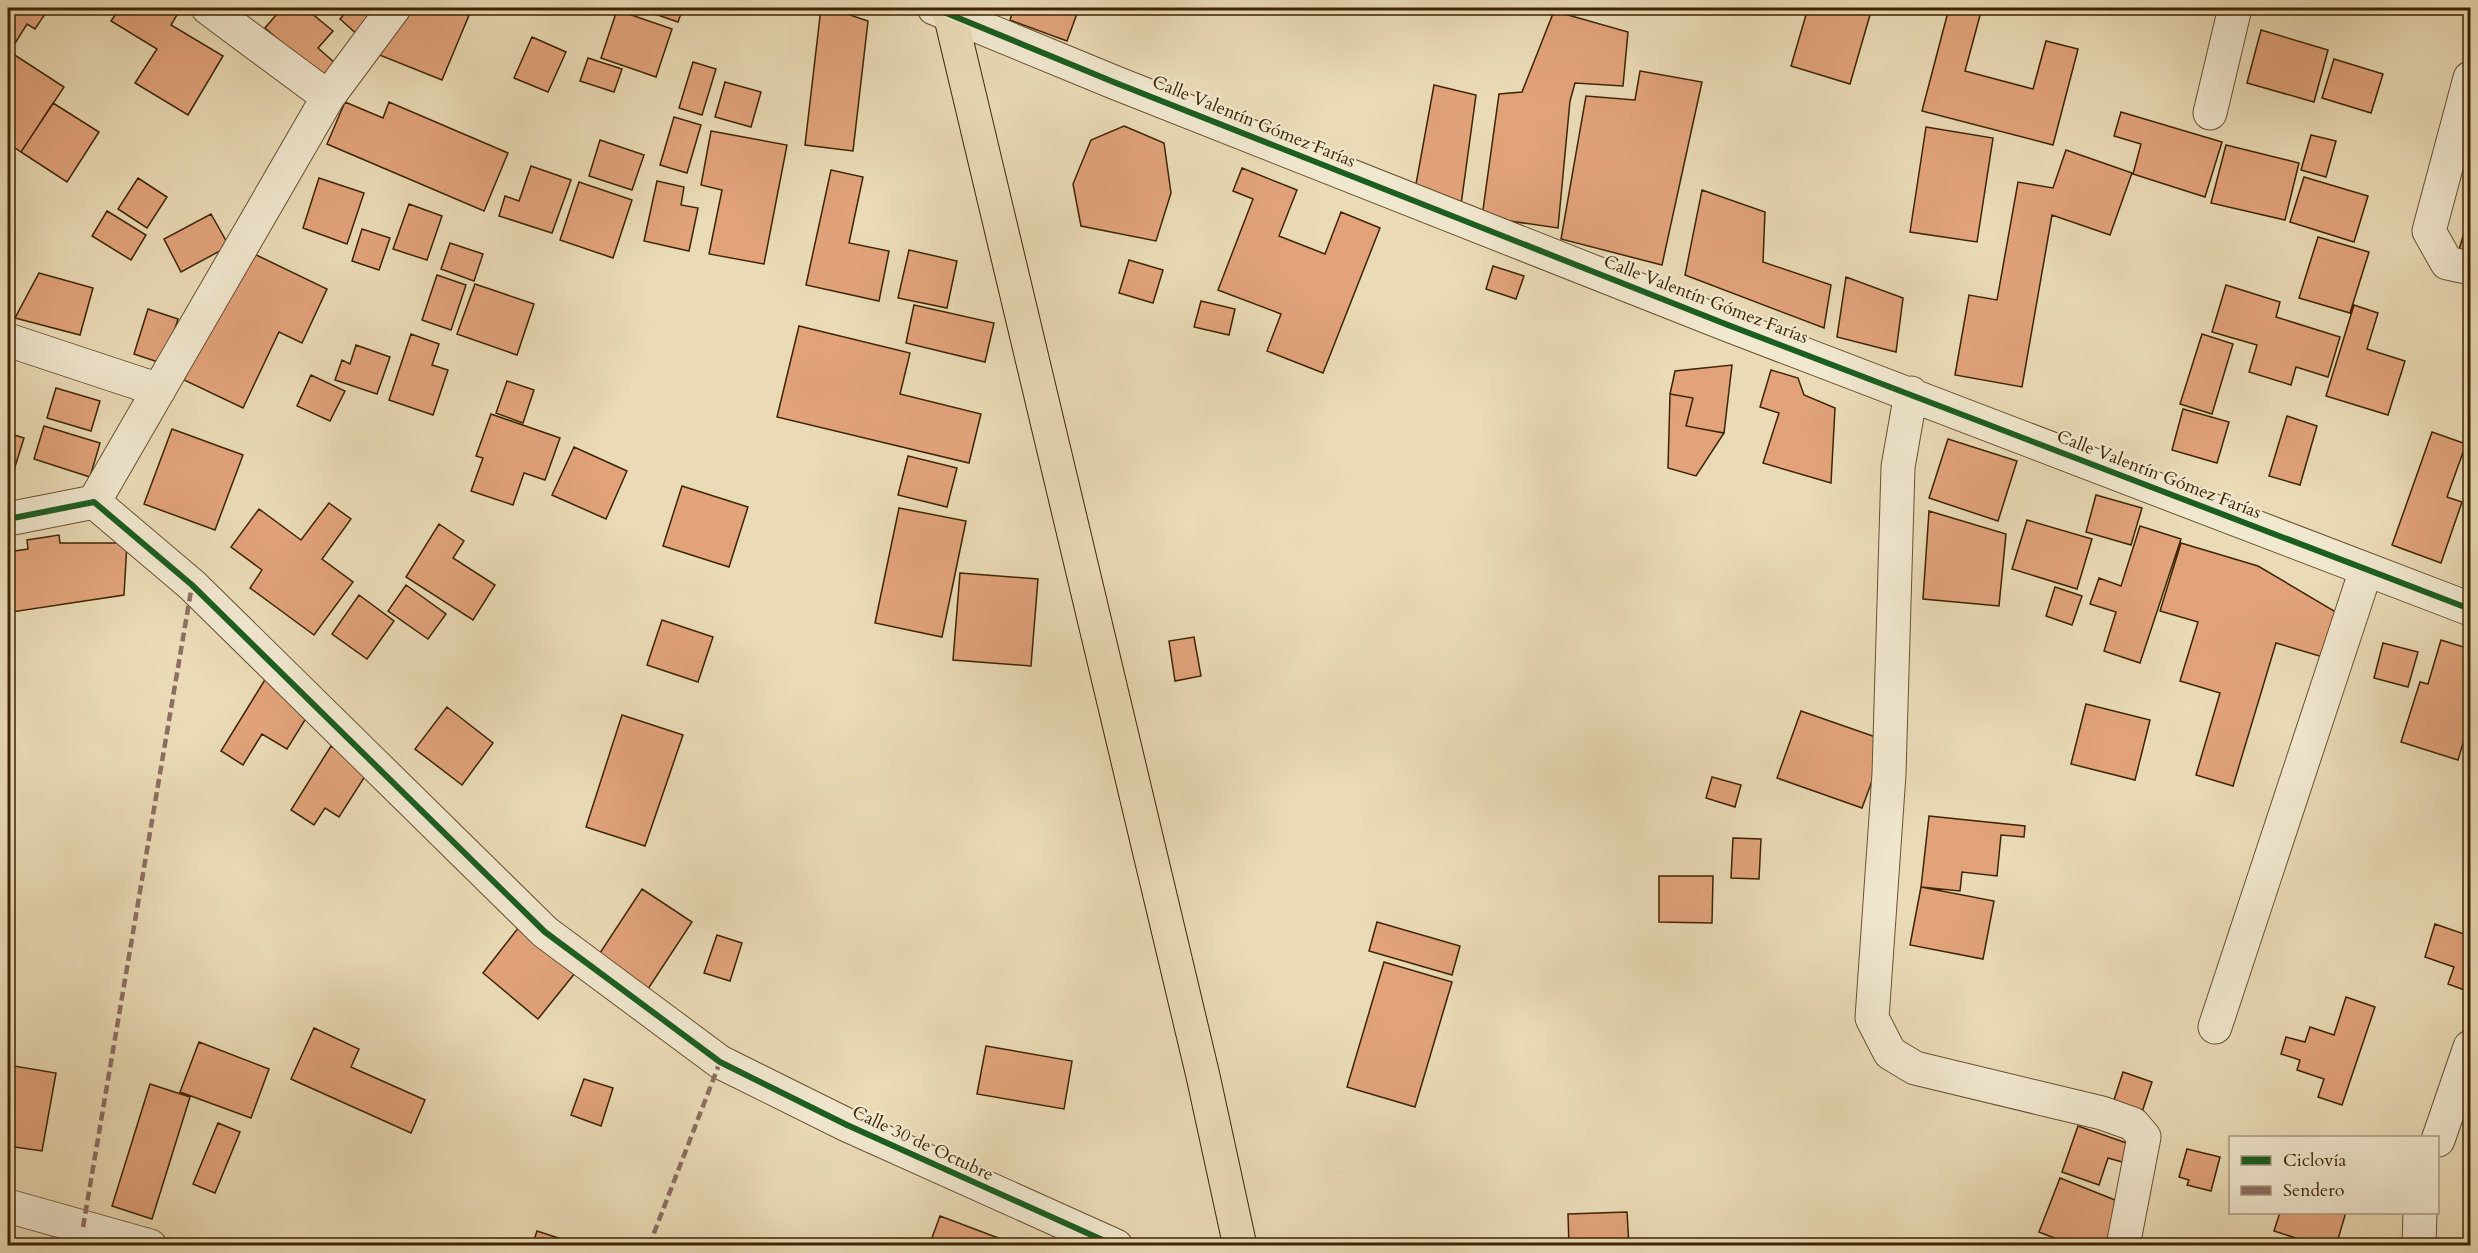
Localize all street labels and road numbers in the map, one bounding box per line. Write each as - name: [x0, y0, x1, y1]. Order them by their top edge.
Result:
- street label: Calle Valentín Gómez Farías: [1148, 69, 1359, 174]
- street label: Calle Valentín Gómez Farías: [1600, 249, 1812, 350]
- street label: Calle Valentín Gómez Farías: [2053, 424, 2265, 525]
- street label: Calle 30 de Octubre: [848, 1100, 998, 1187]

